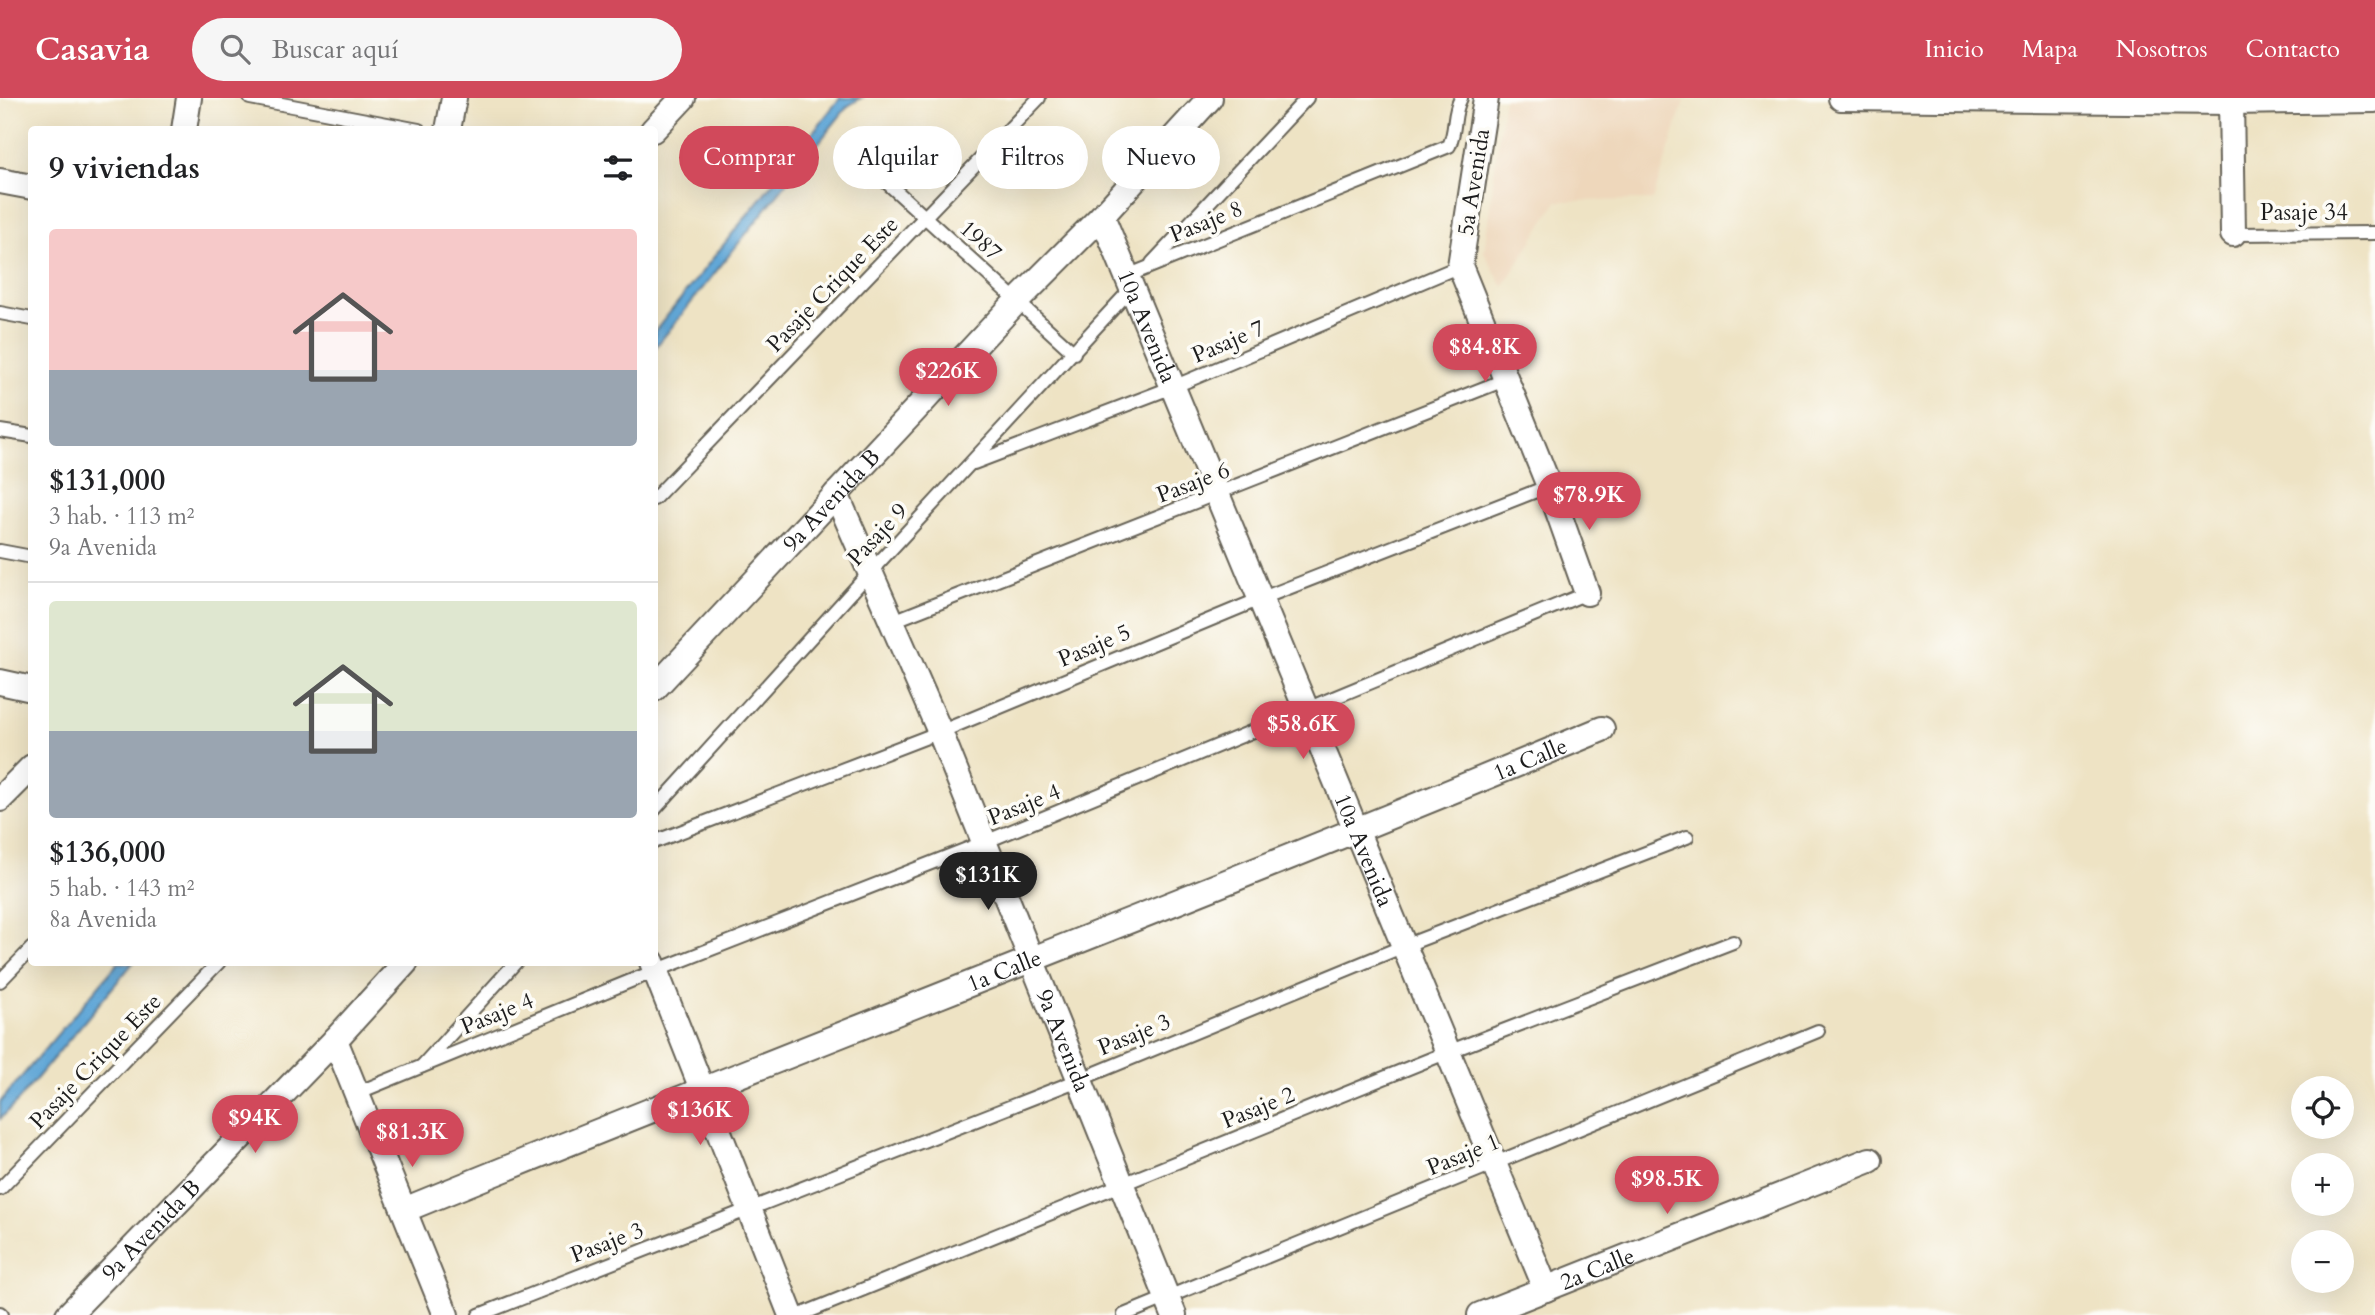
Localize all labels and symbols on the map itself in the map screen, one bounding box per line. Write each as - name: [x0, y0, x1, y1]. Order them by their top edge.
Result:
- street label: 5a Avenida: [1450, 126, 1497, 238]
- street label: Pasaje 8: [1165, 193, 1247, 250]
- street label: Pasaje 34: [2260, 197, 2348, 228]
- street label: Pasaje Crique Este: [759, 210, 905, 359]
- street label: 1987: [953, 213, 1009, 268]
- street label: 10a Avenida: [1110, 265, 1184, 388]
- street label: Pasaje 7: [1187, 312, 1269, 371]
- pin: $84.8K: [1428, 324, 1542, 384]
- pin: $226K: [899, 348, 997, 408]
- street label: 9a Avenida B: [776, 442, 887, 558]
- street label: Pasaje 6: [1152, 454, 1234, 511]
- pin: $78.9K: [1532, 472, 1646, 532]
- street label: Pasaje 9: [840, 496, 915, 573]
- street label: Pasaje 5: [1053, 616, 1135, 675]
- pin: $58.6K: [1246, 702, 1360, 761]
- street label: 1a Calle: [1488, 730, 1572, 789]
- street label: Pasaje 4: [983, 776, 1065, 833]
- street label: 10a Avenida: [1327, 789, 1401, 911]
- pin: $131K: [939, 852, 1037, 912]
- street label: 1a Calle: [962, 942, 1046, 1000]
- street label: Pasaje 4: [456, 985, 538, 1042]
- street label: 9a Avenida: [1029, 985, 1098, 1097]
- street label: Pasaje Crique Este: [22, 987, 168, 1136]
- street label: Pasaje 3: [1093, 1006, 1175, 1063]
- street label: Pasaje 2: [1217, 1079, 1299, 1136]
- pin: $136K: [651, 1088, 749, 1147]
- pin: $94K: [214, 1096, 296, 1155]
- pin: $81.3K: [355, 1110, 469, 1169]
- street label: Pasaje 1: [1422, 1126, 1504, 1183]
- pin: $98.5K: [1610, 1156, 1724, 1216]
- street label: 9a Avenida B: [95, 1173, 208, 1287]
- street label: Pasaje 3: [566, 1214, 648, 1271]
- street label: 2a Calle: [1555, 1240, 1639, 1298]

